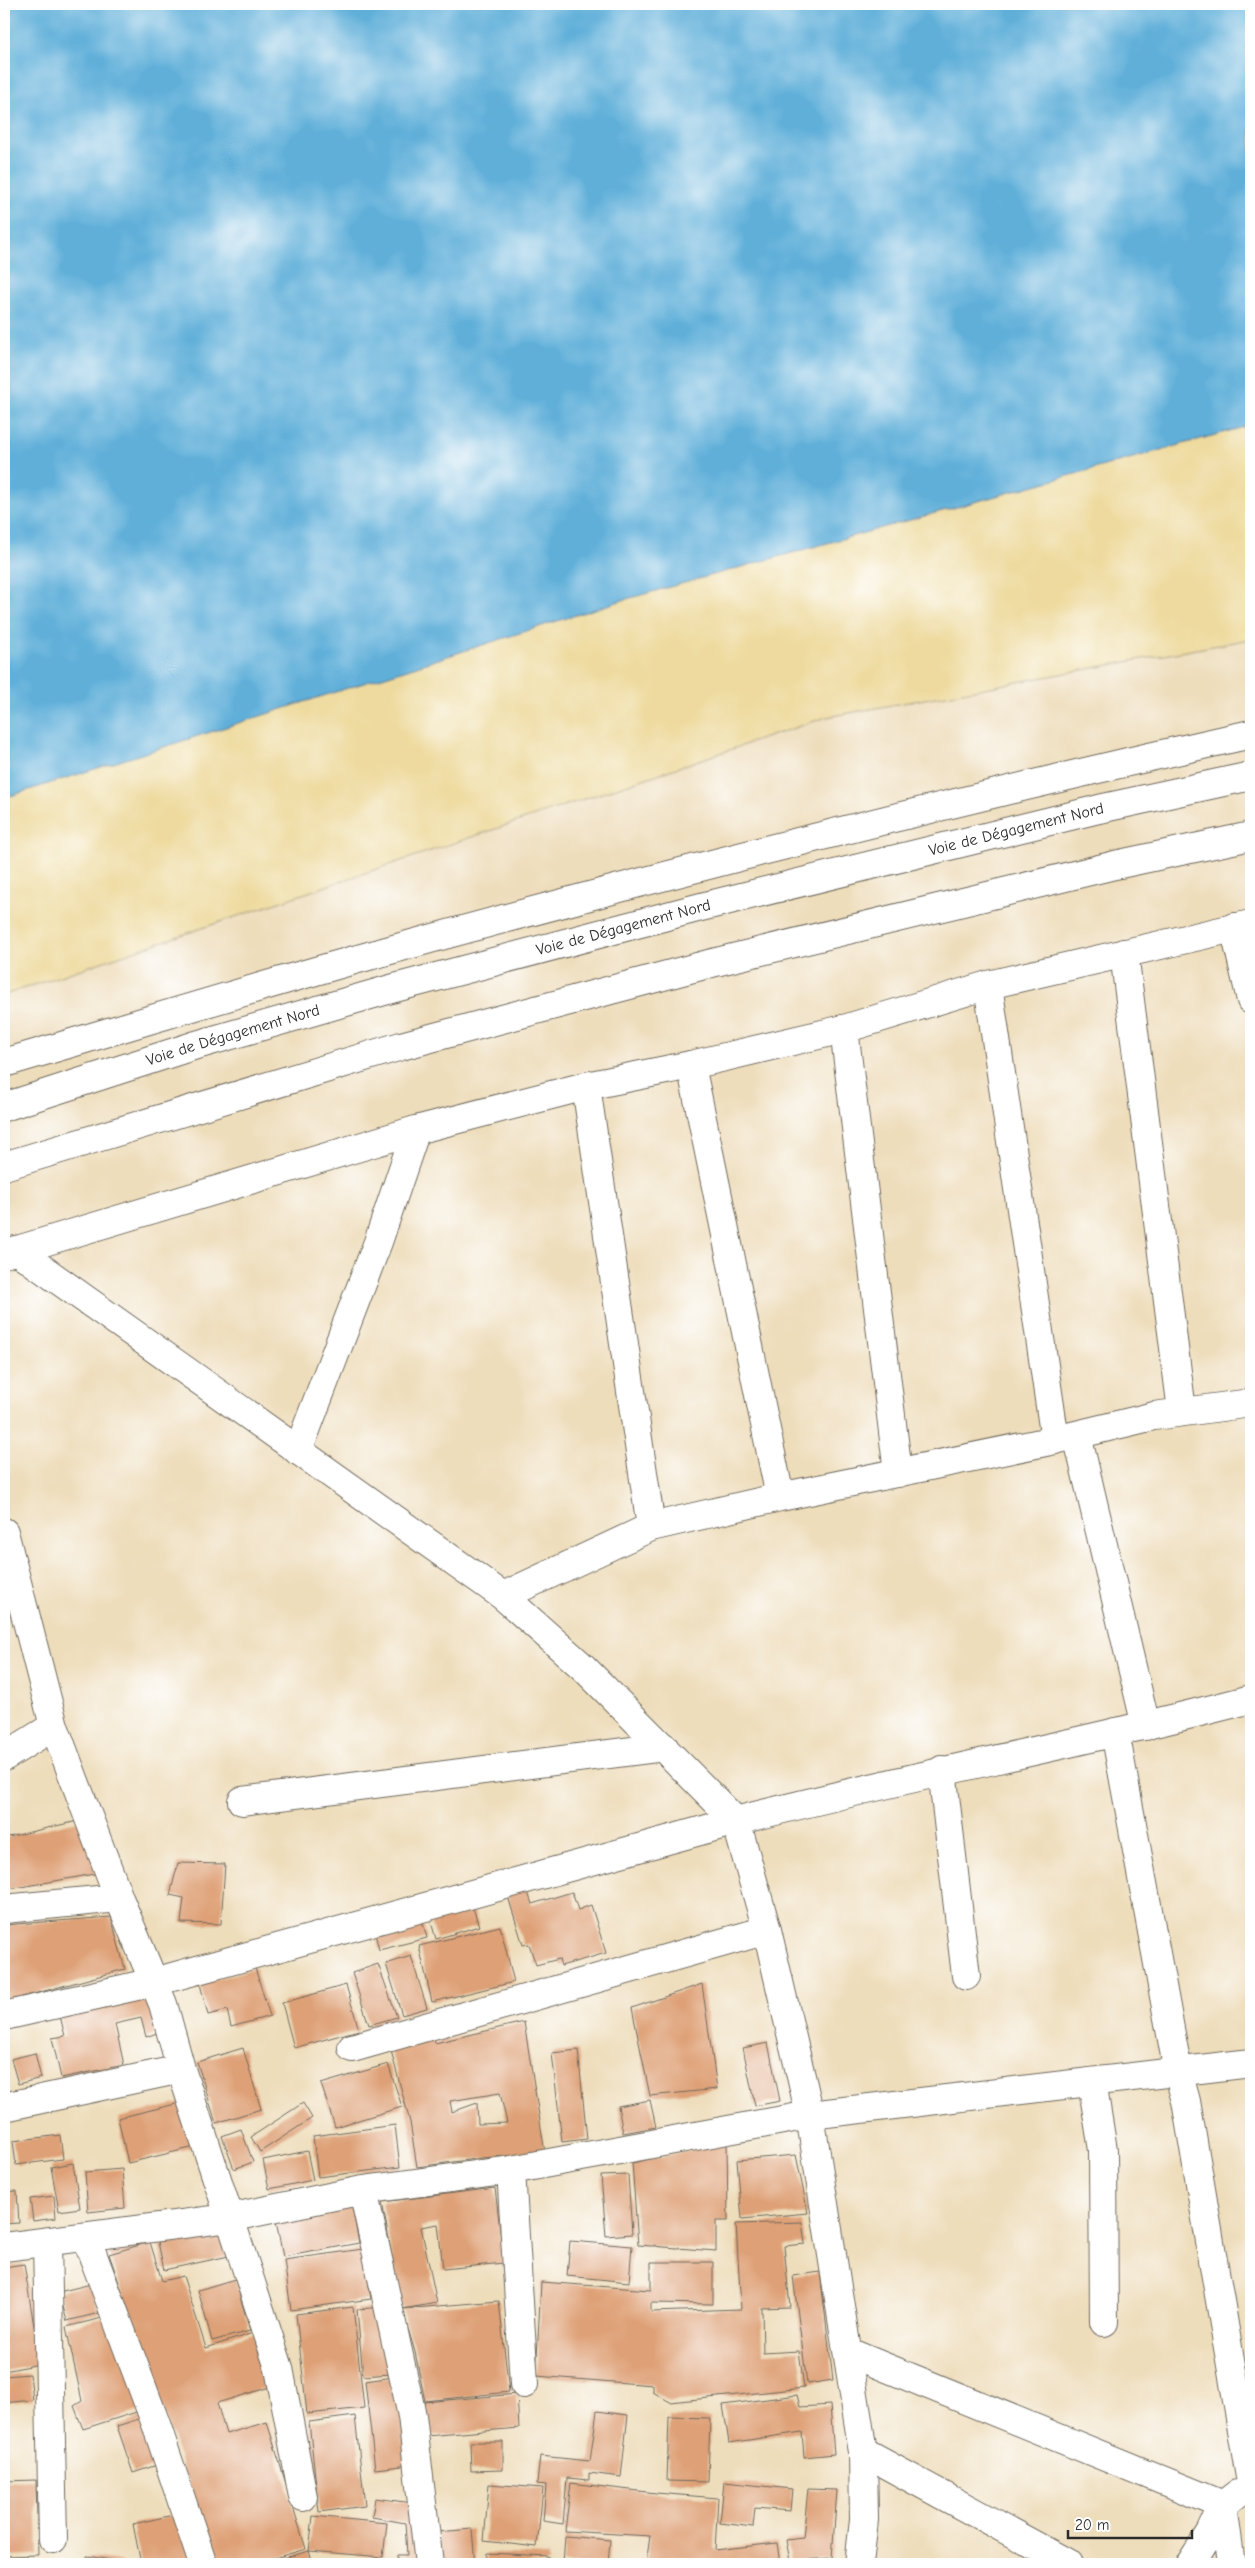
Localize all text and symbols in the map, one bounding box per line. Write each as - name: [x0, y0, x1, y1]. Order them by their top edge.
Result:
- street label: Voie de Dégagement Nord: [927, 799, 1106, 860]
- street label: Voie de Dégagement Nord: [534, 896, 712, 959]
- street label: Voie de Dégagement Nord: [144, 1001, 322, 1069]
- scale bar: [1068, 2508, 1191, 2540]
- text: 20 m: [1075, 2516, 1109, 2534]

